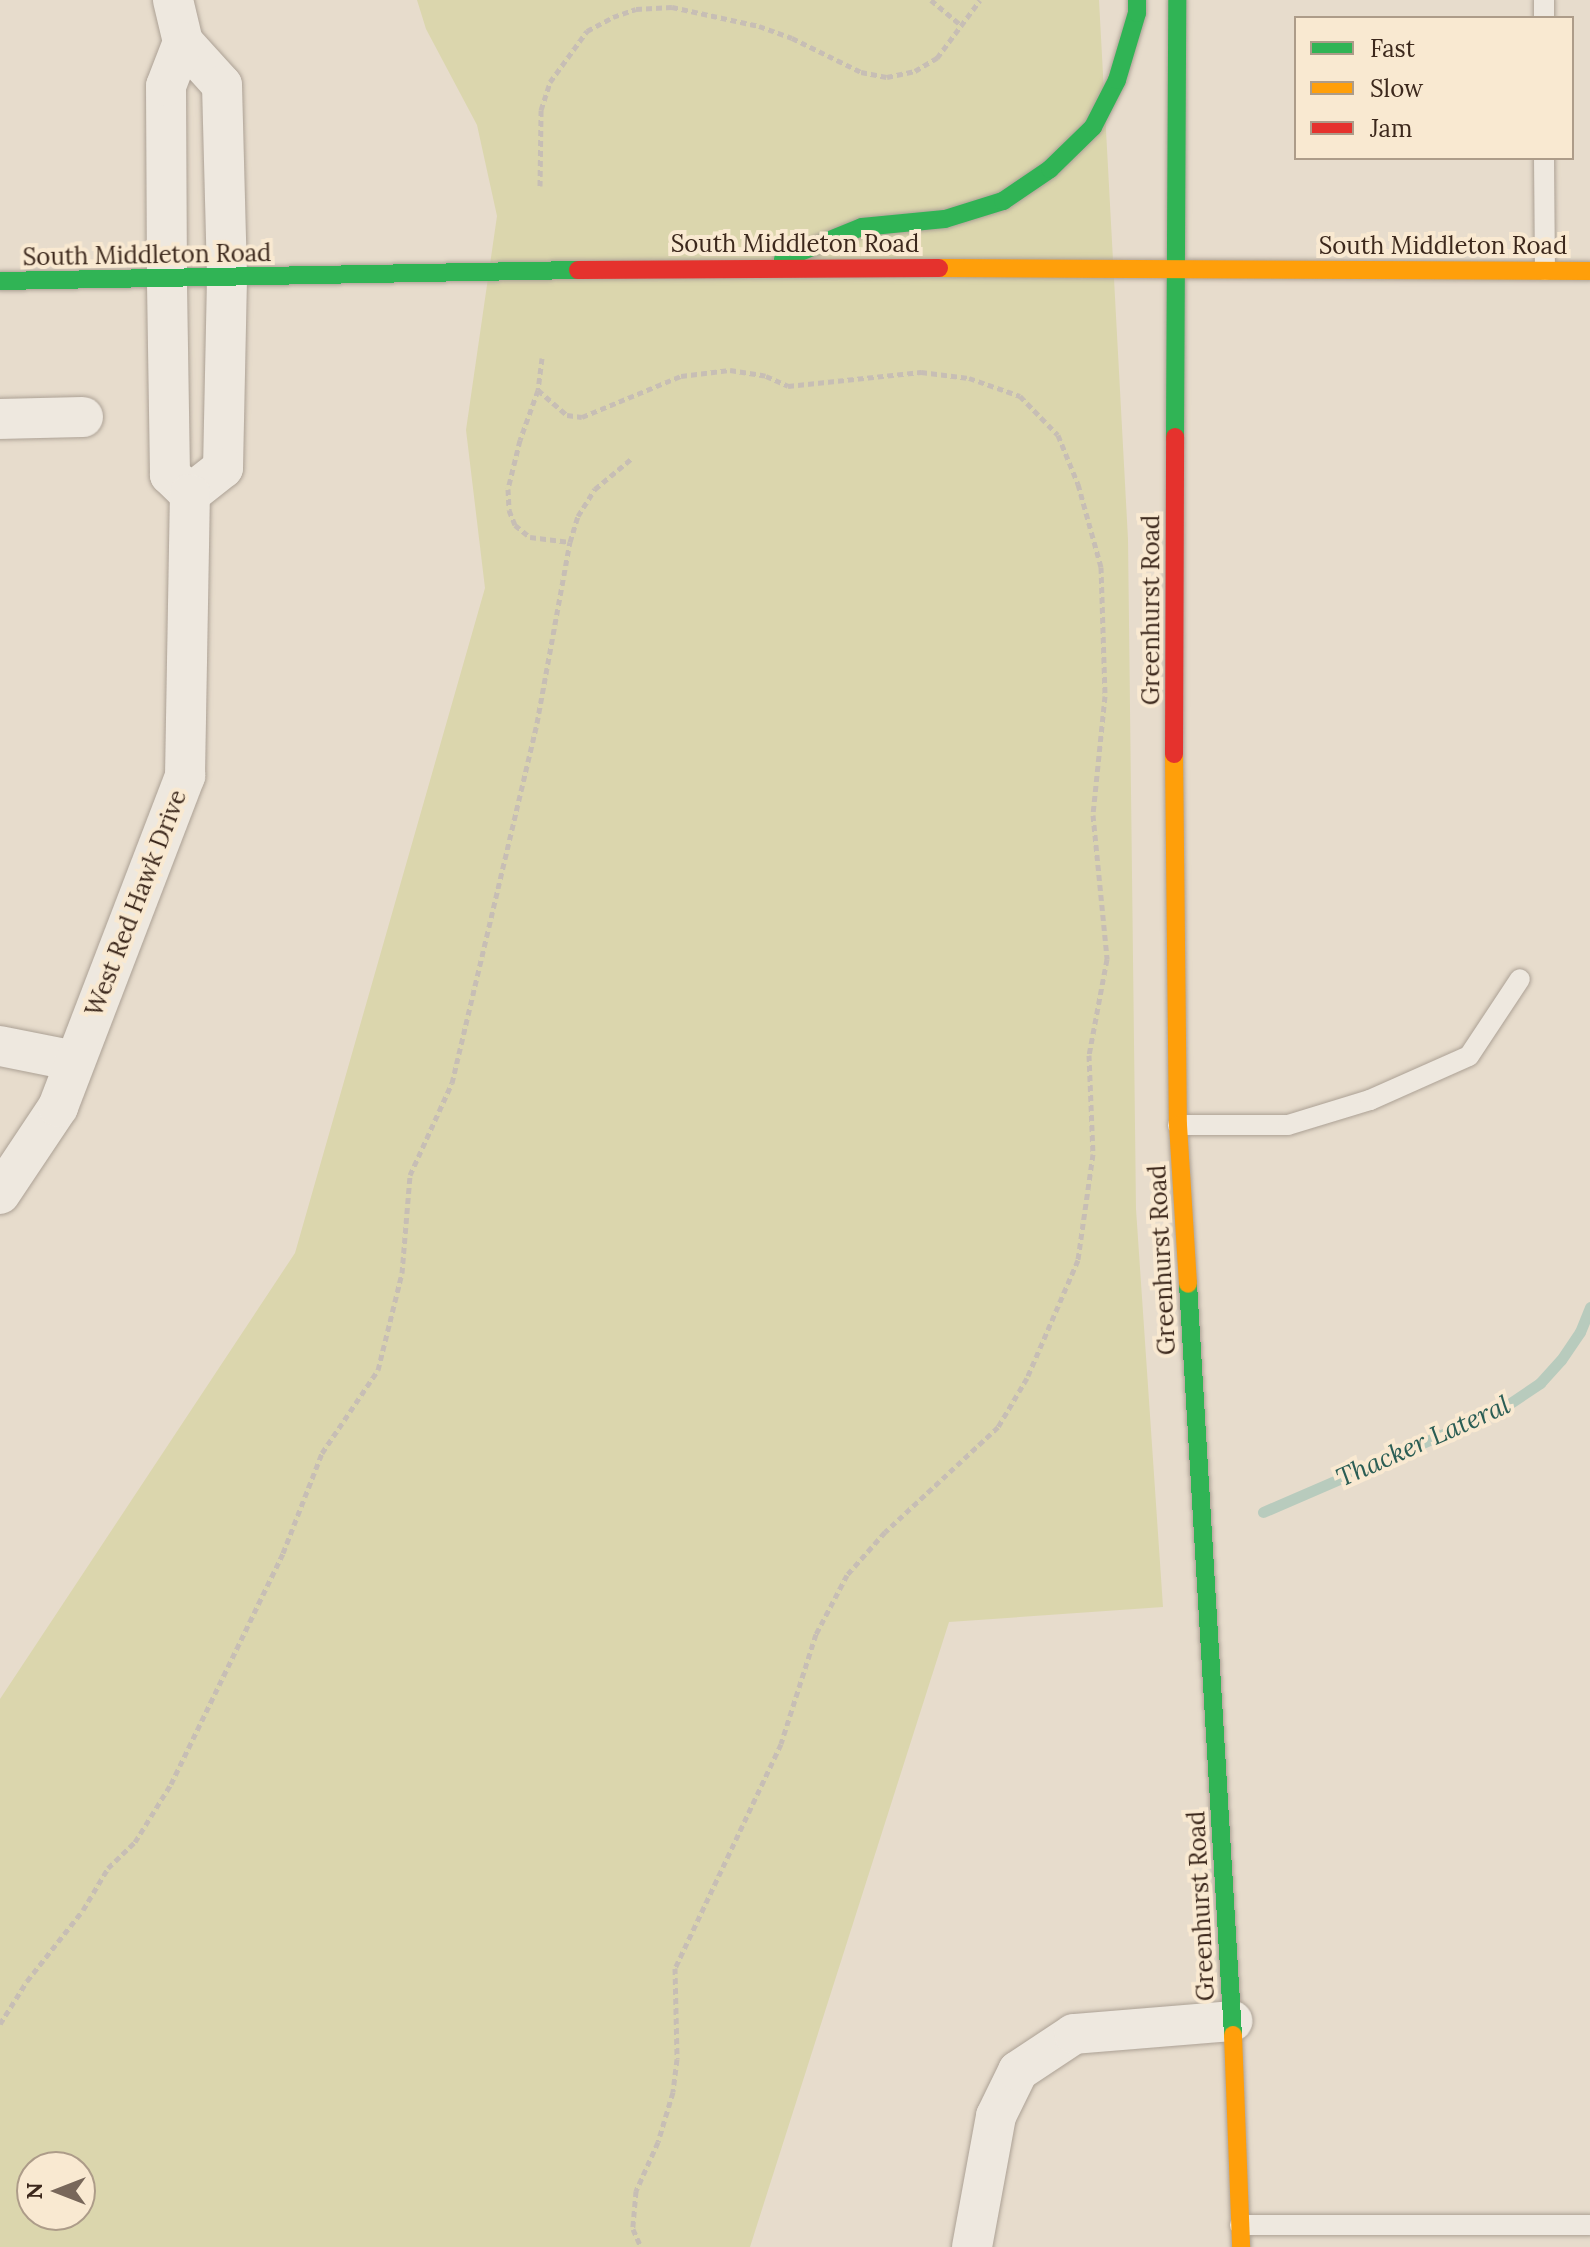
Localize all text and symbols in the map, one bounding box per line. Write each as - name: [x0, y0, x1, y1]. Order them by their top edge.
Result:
- legend: [1294, 16, 1574, 160]
- text: Fast: [1370, 33, 1415, 64]
- text: Slow: [1370, 73, 1423, 104]
- text: Jam: [1370, 113, 1412, 144]
- street label: South Middleton Road: [671, 230, 919, 258]
- street label: South Middleton Road: [1319, 232, 1567, 260]
- street label: South Middleton Road: [22, 238, 272, 272]
- street label: Greenhurst Road: [1137, 515, 1165, 705]
- street label: West Red Hawk Drive: [80, 786, 192, 1020]
- street label: Greenhurst Road: [1143, 1164, 1181, 1356]
- water label: Thacker Lateral: [1331, 1389, 1515, 1493]
- street label: Greenhurst Road: [1182, 1810, 1220, 2002]
- north arrow: [16, 2151, 96, 2231]
- text: N: [20, 2183, 48, 2200]

